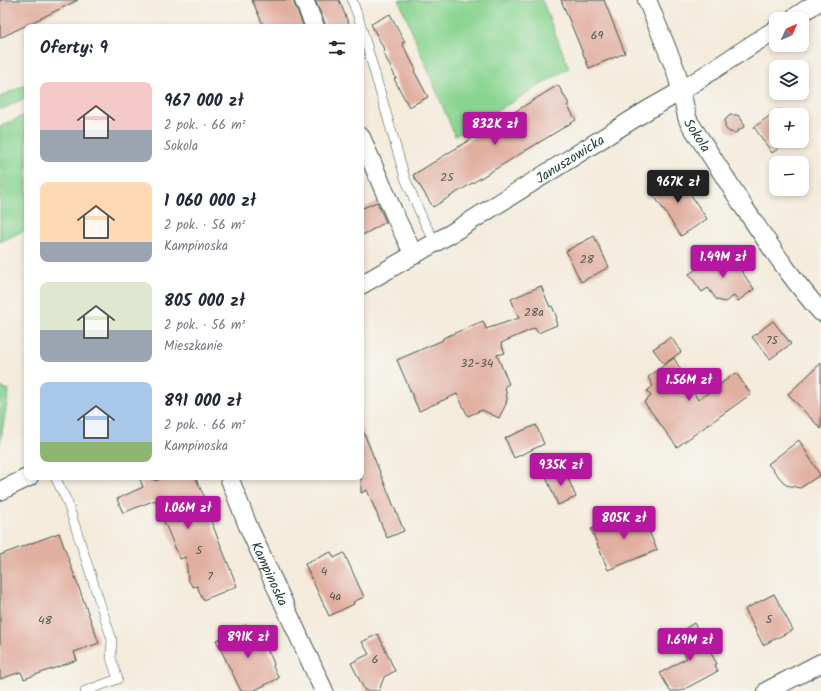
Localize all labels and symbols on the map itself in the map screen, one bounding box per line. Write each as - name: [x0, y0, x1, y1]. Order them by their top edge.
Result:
- north arrow: [769, 12, 809, 52]
- house number: 69: [591, 26, 603, 45]
- pin: 832K zł: [458, 112, 532, 146]
- street label: Sokola: [677, 114, 716, 157]
- street label: Januszowicka: [531, 130, 609, 190]
- house number: 25: [440, 168, 455, 187]
- pin: 967K zł: [641, 170, 715, 204]
- pin: 1.49M zł: [682, 245, 764, 279]
- house number: 28: [580, 250, 595, 269]
- house number: 28a: [524, 303, 544, 322]
- house number: 75: [766, 331, 780, 350]
- house number: 32-34: [461, 354, 494, 373]
- pin: 1.56M zł: [648, 368, 730, 402]
- pin: 935K zł: [524, 453, 598, 487]
- pin: 1.06M zł: [147, 496, 229, 530]
- pin: 805K zł: [587, 506, 661, 540]
- street label: Kampinoska: [245, 538, 293, 610]
- house number: 5: [196, 541, 204, 560]
- house number: 4: [321, 562, 328, 581]
- house number: 7: [207, 567, 213, 586]
- house number: 4a: [329, 587, 341, 606]
- house number: 5: [766, 610, 774, 629]
- house number: 48: [38, 611, 53, 630]
- pin: 891K zł: [211, 625, 285, 659]
- pin: 1.69M zł: [649, 628, 731, 662]
- house number: 6: [372, 650, 378, 669]

